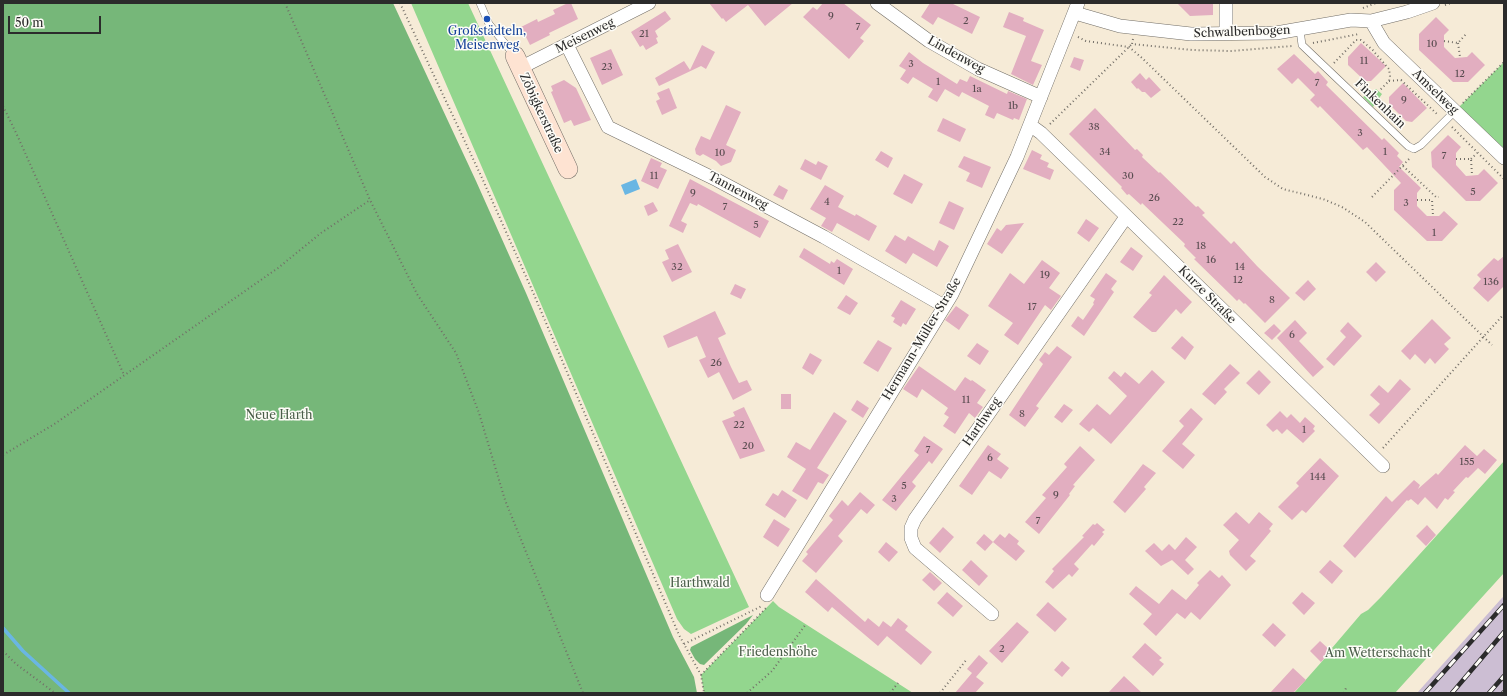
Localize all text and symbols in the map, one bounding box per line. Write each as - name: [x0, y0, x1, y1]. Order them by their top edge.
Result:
- scale bar: [10, 8, 103, 34]
- house number: 9: [828, 10, 834, 22]
- marker: Großstädteln, Meisenweg: [482, 14, 492, 24]
- text: 50 m: [15, 15, 44, 30]
- street label: Meisenweg: [553, 15, 617, 57]
- house number: 2: [963, 15, 969, 27]
- house number: 7: [856, 21, 860, 33]
- street label: Schwalbenbogen: [1193, 23, 1291, 41]
- place label: Großstädteln, Meisenweg: [448, 25, 526, 53]
- house number: 21: [639, 28, 649, 40]
- street label: Lindenweg: [925, 33, 987, 77]
- house number: 10: [1427, 38, 1437, 50]
- house number: 11: [1360, 55, 1368, 67]
- house number: 3: [908, 58, 914, 70]
- house number: 23: [601, 61, 613, 73]
- street label: Amselweg: [1409, 67, 1461, 117]
- house number: 12: [1455, 68, 1465, 80]
- street label: Zöbigkerstraße: [516, 71, 566, 155]
- house number: 1: [936, 76, 940, 88]
- street label: Finkenhain: [1352, 76, 1408, 132]
- house number: 7: [1315, 77, 1319, 89]
- house number: 1a: [972, 83, 982, 95]
- house number: 9: [1401, 94, 1407, 106]
- house number: 1b: [1008, 100, 1018, 112]
- house number: 38: [1088, 121, 1100, 133]
- house number: 3: [1357, 127, 1363, 139]
- house number: 34: [1099, 146, 1111, 158]
- house number: 1: [1383, 146, 1387, 158]
- house number: 10: [715, 147, 725, 159]
- house number: 7: [1442, 150, 1446, 162]
- street label: Tannenweg: [706, 169, 770, 213]
- house number: 11: [650, 170, 658, 182]
- house number: 30: [1122, 170, 1134, 182]
- house number: 5: [1470, 186, 1476, 198]
- house number: 9: [690, 187, 696, 199]
- house number: 26: [1148, 192, 1160, 204]
- house number: 4: [824, 196, 830, 208]
- house number: 3: [1403, 197, 1409, 209]
- house number: 7: [723, 201, 727, 213]
- house number: 22: [1172, 216, 1184, 228]
- house number: 5: [753, 219, 759, 231]
- house number: 1: [1432, 227, 1436, 239]
- house number: 18: [1196, 240, 1206, 252]
- house number: 16: [1206, 254, 1216, 266]
- house number: 32: [671, 261, 683, 273]
- house number: 14: [1235, 261, 1245, 273]
- street label: Kurze Straße: [1175, 263, 1239, 327]
- house number: 1: [837, 265, 841, 277]
- house number: 19: [1040, 269, 1050, 281]
- house number: 12: [1233, 274, 1243, 286]
- street label: Hermann-Müller-Straße: [880, 275, 964, 403]
- house number: 136: [1483, 276, 1499, 288]
- house number: 8: [1269, 294, 1275, 306]
- house number: 17: [1027, 301, 1037, 313]
- house number: 6: [1289, 329, 1295, 341]
- house number: 26: [710, 357, 722, 369]
- house number: 11: [962, 394, 970, 406]
- street label: Harthweg: [960, 395, 1004, 449]
- house number: 8: [1019, 408, 1025, 420]
- park label: Neue Harth: [246, 409, 312, 423]
- house number: 22: [733, 419, 745, 431]
- house number: 1: [1302, 424, 1306, 436]
- house number: 20: [742, 440, 754, 452]
- house number: 7: [926, 444, 930, 456]
- house number: 6: [987, 452, 993, 464]
- house number: 155: [1459, 456, 1475, 468]
- house number: 144: [1310, 471, 1326, 483]
- house number: 5: [901, 480, 907, 492]
- house number: 9: [1053, 489, 1059, 501]
- house number: 3: [891, 493, 897, 505]
- house number: 7: [1036, 515, 1040, 527]
- park label: Harthwald: [670, 577, 730, 591]
- house number: 2: [999, 643, 1005, 655]
- park label: Friedenshöhe: [738, 646, 818, 660]
- park label: Am Wetterschacht: [1325, 647, 1431, 661]

